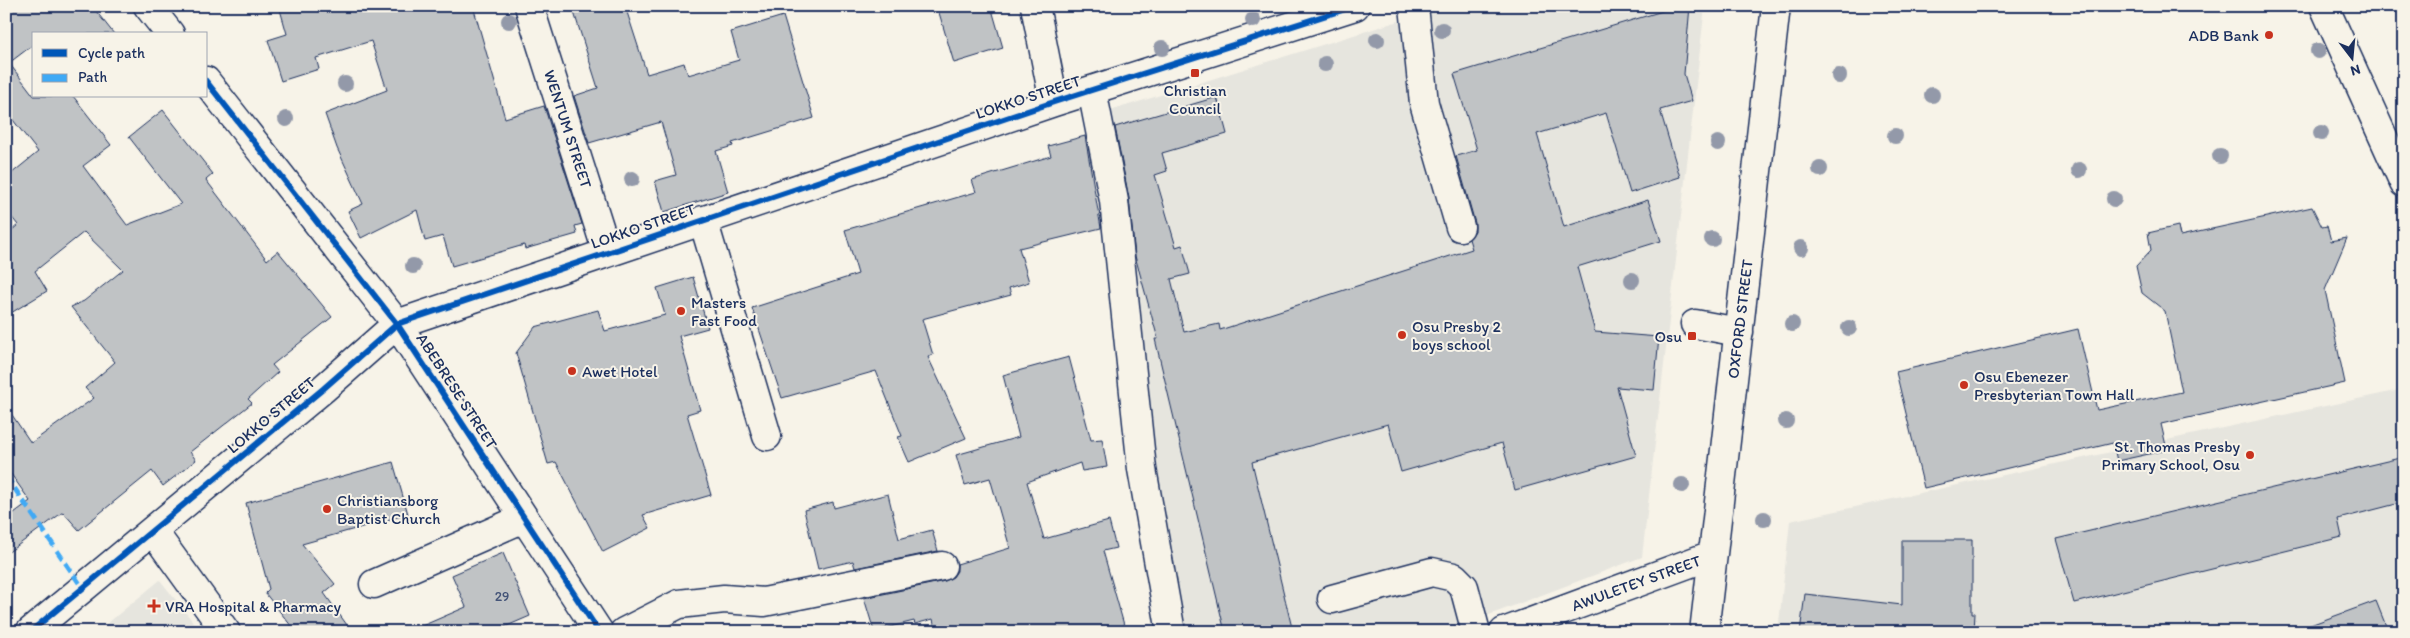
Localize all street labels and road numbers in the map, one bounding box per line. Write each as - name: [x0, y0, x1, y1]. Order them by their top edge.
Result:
- street label: WENTUM STREET: [540, 67, 596, 191]
- street label: LOKKO STREET: [973, 71, 1083, 123]
- street label: LOKKO STREET: [588, 199, 698, 253]
- street label: OXFORD STREET: [1723, 258, 1757, 380]
- street label: ABEBRESE STREET: [412, 330, 502, 452]
- street label: LOKKO STREET: [223, 373, 319, 457]
- street label: AWULETEY STREET: [1569, 551, 1703, 615]

